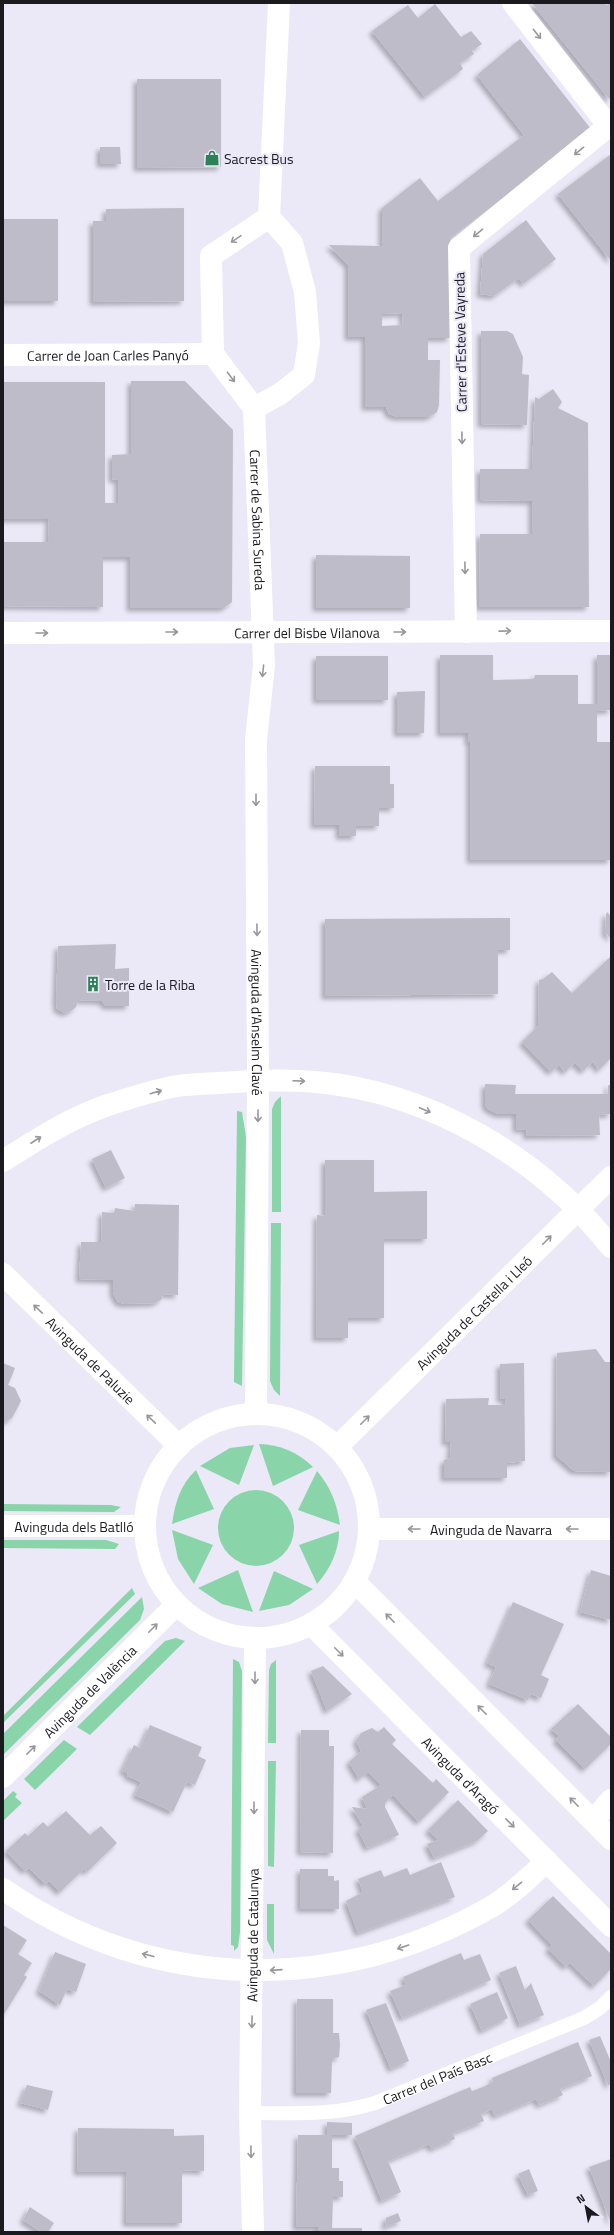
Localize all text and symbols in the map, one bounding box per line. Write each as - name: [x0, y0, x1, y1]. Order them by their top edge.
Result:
- one-way arrow: [533, 28, 541, 39]
- one-way arrow: [573, 147, 584, 155]
- place label: Sacrest Bus: [224, 148, 294, 169]
- shop icon: Sacrest Bus: [203, 149, 221, 167]
- one-way arrow: [472, 229, 483, 237]
- one-way arrow: [231, 235, 242, 243]
- street label: Carrer d'Esteve Vayreda: [448, 272, 472, 412]
- street label: Carrer de Joan Carles Panyó: [27, 344, 189, 365]
- one-way arrow: [227, 372, 235, 383]
- one-way arrow: [458, 431, 466, 444]
- street label: Carrer de Sabina Sureda: [245, 449, 272, 591]
- one-way arrow: [461, 561, 469, 574]
- street label: Carrer del Bisbe Vilanova: [234, 621, 380, 643]
- one-way arrow: [165, 628, 178, 636]
- one-way arrow: [393, 628, 406, 636]
- one-way arrow: [498, 628, 511, 635]
- one-way arrow: [35, 629, 48, 637]
- one-way arrow: [259, 664, 267, 677]
- one-way arrow: [252, 793, 260, 806]
- one-way arrow: [253, 923, 261, 936]
- street label: Avinguda d'Anselm Clavé: [247, 949, 269, 1096]
- place label: Torre de la Riba: [105, 974, 195, 995]
- building icon: Torre de la Riba: [84, 975, 102, 993]
- one-way arrow: [292, 1077, 305, 1085]
- one-way arrow: [149, 1088, 162, 1095]
- one-way arrow: [419, 1106, 431, 1114]
- one-way arrow: [254, 1109, 262, 1122]
- one-way arrow: [30, 1136, 41, 1144]
- one-way arrow: [542, 1235, 552, 1245]
- street label: Avinguda de Castella i Lleó: [411, 1250, 537, 1374]
- one-way arrow: [33, 1304, 43, 1314]
- street label: Avinguda de Paluzie: [42, 1311, 140, 1409]
- one-way arrow: [146, 1414, 156, 1424]
- one-way arrow: [360, 1415, 370, 1425]
- street label: Avinguda dels Batlló: [14, 1516, 134, 1537]
- street label: Avinguda de Navarra: [430, 1519, 552, 1540]
- one-way arrow: [408, 1525, 421, 1533]
- one-way arrow: [566, 1525, 579, 1533]
- one-way arrow: [385, 1613, 395, 1623]
- one-way arrow: [148, 1624, 158, 1633]
- street label: Avinguda de València: [38, 1640, 141, 1742]
- one-way arrow: [334, 1647, 343, 1657]
- one-way arrow: [251, 1671, 259, 1684]
- one-way arrow: [477, 1705, 487, 1715]
- street label: Avinguda d'Aragó: [418, 1731, 505, 1819]
- one-way arrow: [26, 1745, 36, 1755]
- one-way arrow: [569, 1797, 579, 1807]
- one-way arrow: [250, 1801, 258, 1814]
- one-way arrow: [505, 1818, 515, 1828]
- street label: Avinguda de Catalunya: [241, 1868, 263, 2002]
- one-way arrow: [512, 1881, 523, 1890]
- one-way arrow: [398, 1943, 410, 1951]
- one-way arrow: [142, 1951, 155, 1959]
- one-way arrow: [270, 1967, 283, 1974]
- one-way arrow: [248, 2015, 255, 2028]
- street label: Carrer del País Basc: [379, 2046, 495, 2109]
- one-way arrow: [247, 2145, 255, 2158]
- north arrow: [566, 2187, 606, 2227]
- text: N: [573, 2190, 588, 2207]

